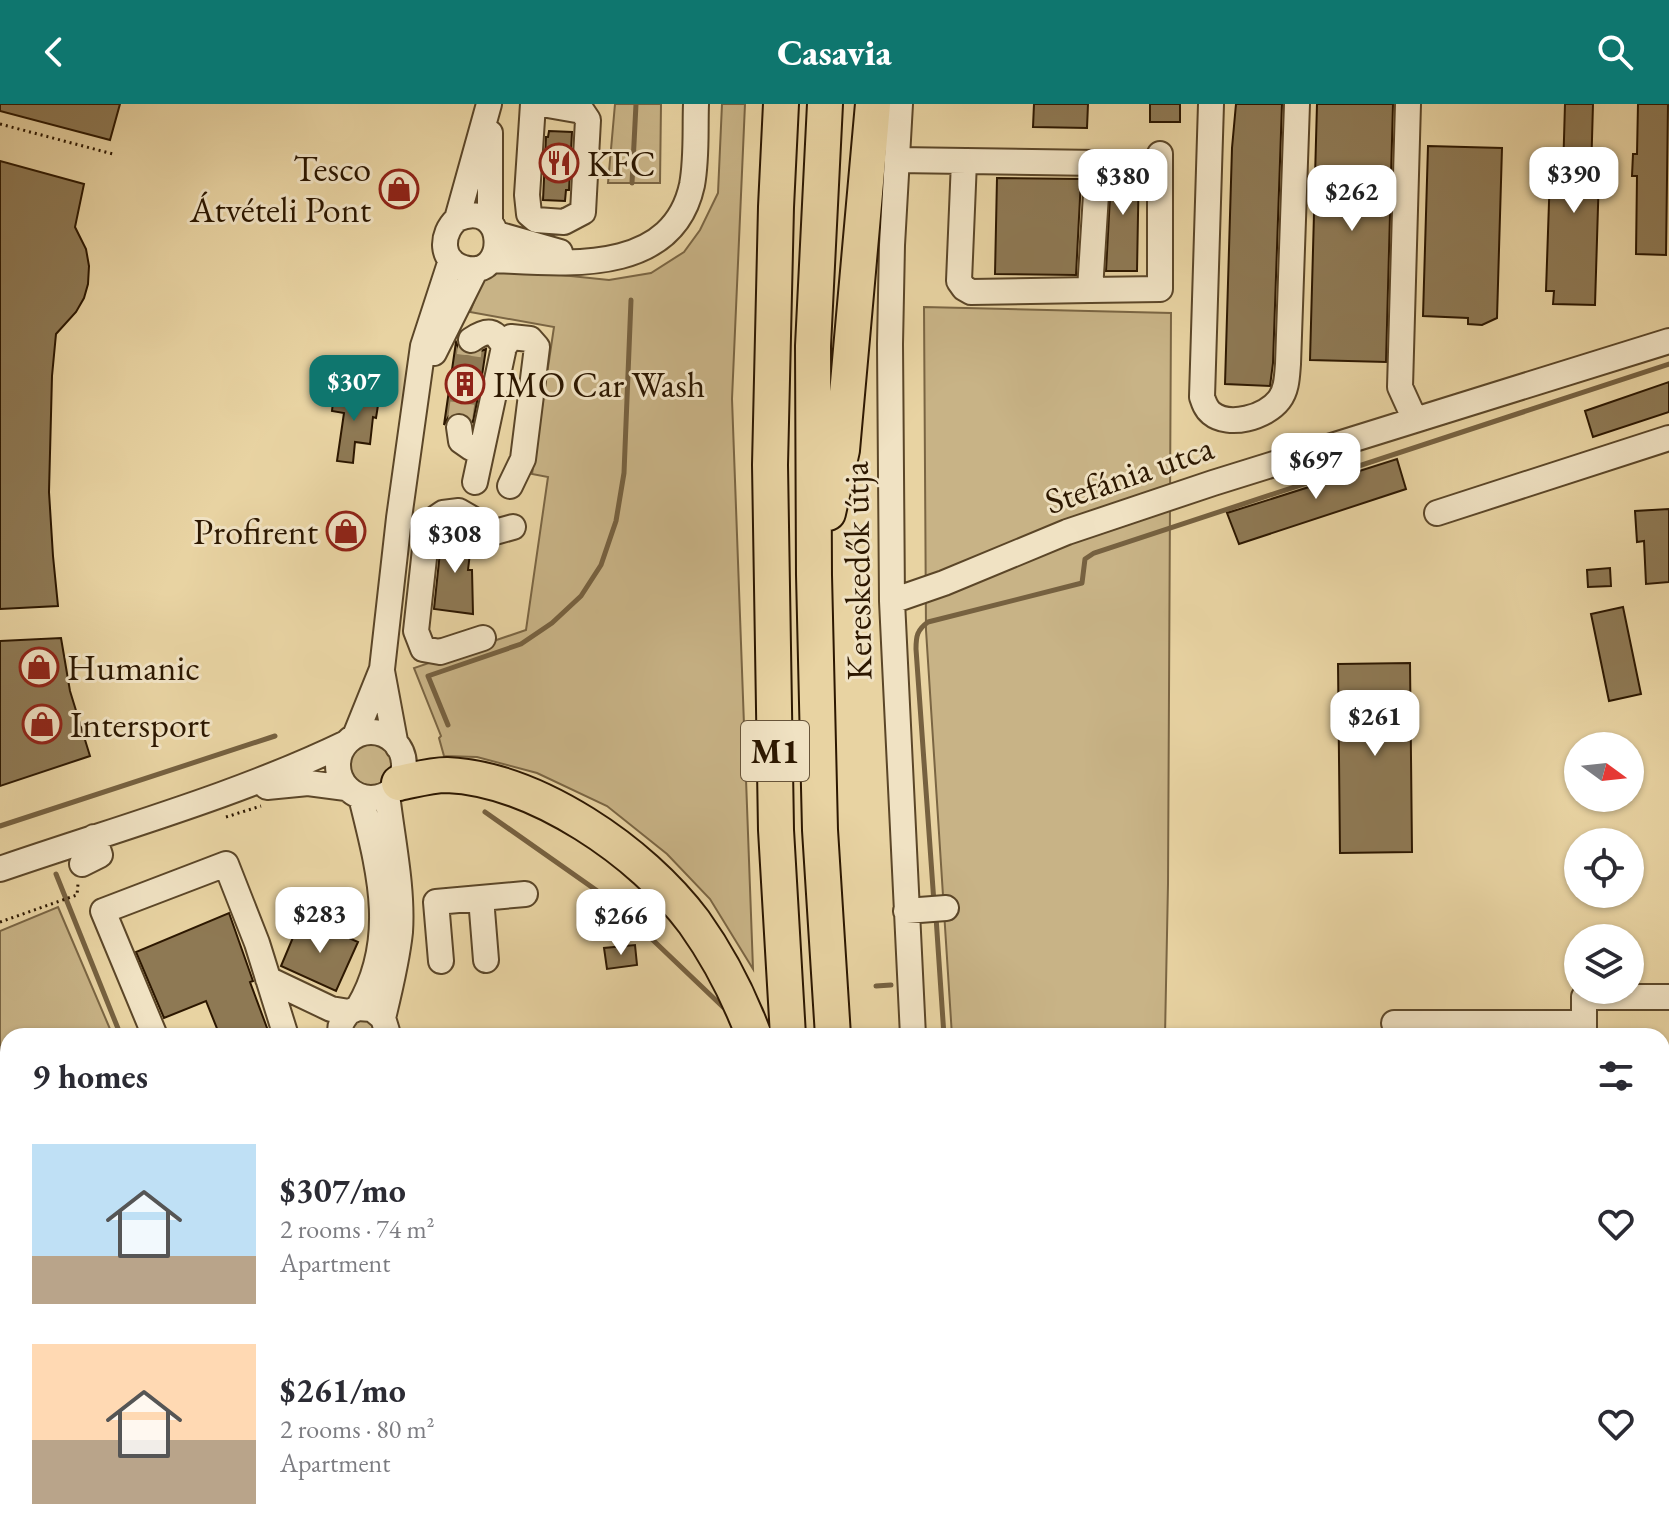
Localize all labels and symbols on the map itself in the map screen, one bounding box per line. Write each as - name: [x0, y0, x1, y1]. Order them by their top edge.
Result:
- place label: KFC: [587, 140, 656, 187]
- restaurant icon: KFC: [538, 142, 580, 184]
- place label: Tesco Átvételi Pont: [189, 145, 372, 233]
- pin: $390: [1527, 147, 1621, 215]
- pin: $380: [1076, 149, 1170, 217]
- pin: $262: [1305, 165, 1399, 233]
- shop icon: Tesco Átvételi Pont: [378, 168, 420, 210]
- pin: $307: [307, 355, 401, 423]
- place label: IMO Car Wash: [493, 361, 705, 408]
- building icon: IMO Car Wash: [444, 363, 486, 405]
- street label: Stefánia utca: [1039, 423, 1220, 525]
- pin: $697: [1269, 433, 1363, 501]
- street label: Kereskedők útja: [832, 460, 882, 681]
- pin: $308: [408, 507, 502, 575]
- place label: Profirent: [193, 508, 319, 555]
- shop icon: Profirent: [325, 510, 367, 552]
- place label: Humanic: [67, 644, 200, 691]
- shop icon: Humanic: [18, 646, 60, 688]
- pin: $261: [1328, 690, 1422, 758]
- place label: Intersport: [70, 701, 211, 748]
- shop icon: Intersport: [21, 703, 63, 745]
- road number: M1: [741, 721, 809, 781]
- north arrow: [1564, 732, 1644, 812]
- pin: $283: [273, 887, 367, 955]
- pin: $266: [574, 889, 668, 957]

